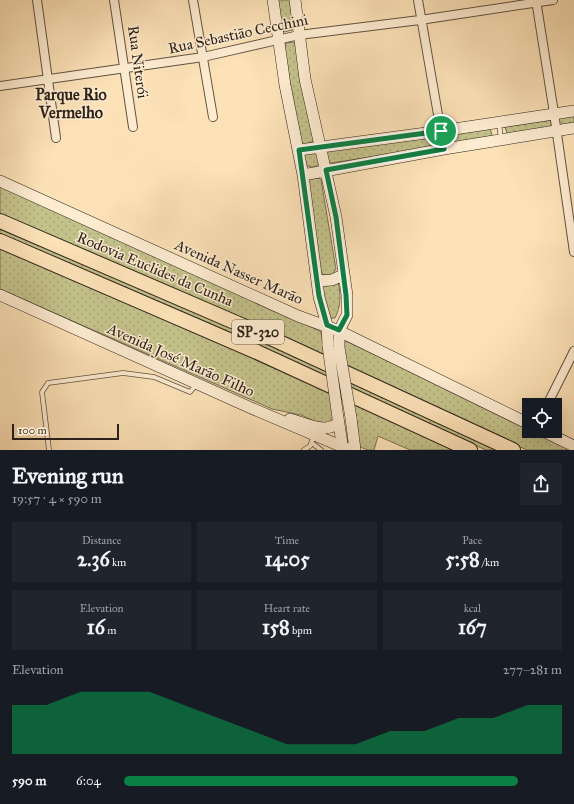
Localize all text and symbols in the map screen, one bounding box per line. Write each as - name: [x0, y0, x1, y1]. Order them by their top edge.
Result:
- street label: Rua Sebastião Cecchini: [166, 10, 310, 58]
- street label: Rua Niterói: [124, 24, 152, 100]
- district label: Parque Rio Vermelho: [35, 85, 107, 122]
- pin: [424, 114, 458, 148]
- icon: arrive: [430, 120, 452, 142]
- street label: Rodovia Euclides da Cunha: [74, 228, 236, 310]
- street label: Avenida Nasser Marão: [171, 235, 306, 308]
- street label: Avenida José Marão Filho: [103, 319, 258, 402]
- road number: SP-320: [232, 320, 284, 344]
- map controls: [522, 398, 562, 438]
- button: locate: [522, 398, 562, 438]
- scale bar: [12, 422, 119, 441]
- text: 100 m: [18, 424, 47, 437]
- text: Evening run: [12, 462, 124, 489]
- button: share: [520, 463, 562, 505]
- text: 19:57 · 4 × 590 m: [12, 491, 102, 507]
- text: Distance: [82, 534, 121, 547]
- text: Time: [275, 534, 299, 547]
- text: Pace: [462, 534, 482, 547]
- text: 2.36: [77, 547, 110, 571]
- text: 14:05: [264, 547, 310, 571]
- text: 5:58: [445, 547, 480, 571]
- text: km: [110, 556, 126, 569]
- text: /km: [480, 556, 499, 569]
- text: Elevation: [80, 602, 124, 615]
- text: Heart rate: [264, 602, 310, 615]
- text: kcal: [464, 602, 481, 615]
- text: 16: [87, 615, 105, 639]
- text: 158: [262, 615, 290, 639]
- text: 167: [458, 615, 487, 639]
- text: m: [105, 624, 117, 637]
- text: bpm: [290, 624, 312, 637]
- text: Elevation: [12, 662, 64, 678]
- text: 277–281 m: [503, 662, 562, 678]
- text: 590 m: [12, 773, 46, 789]
- text: 6:04: [76, 773, 101, 789]

